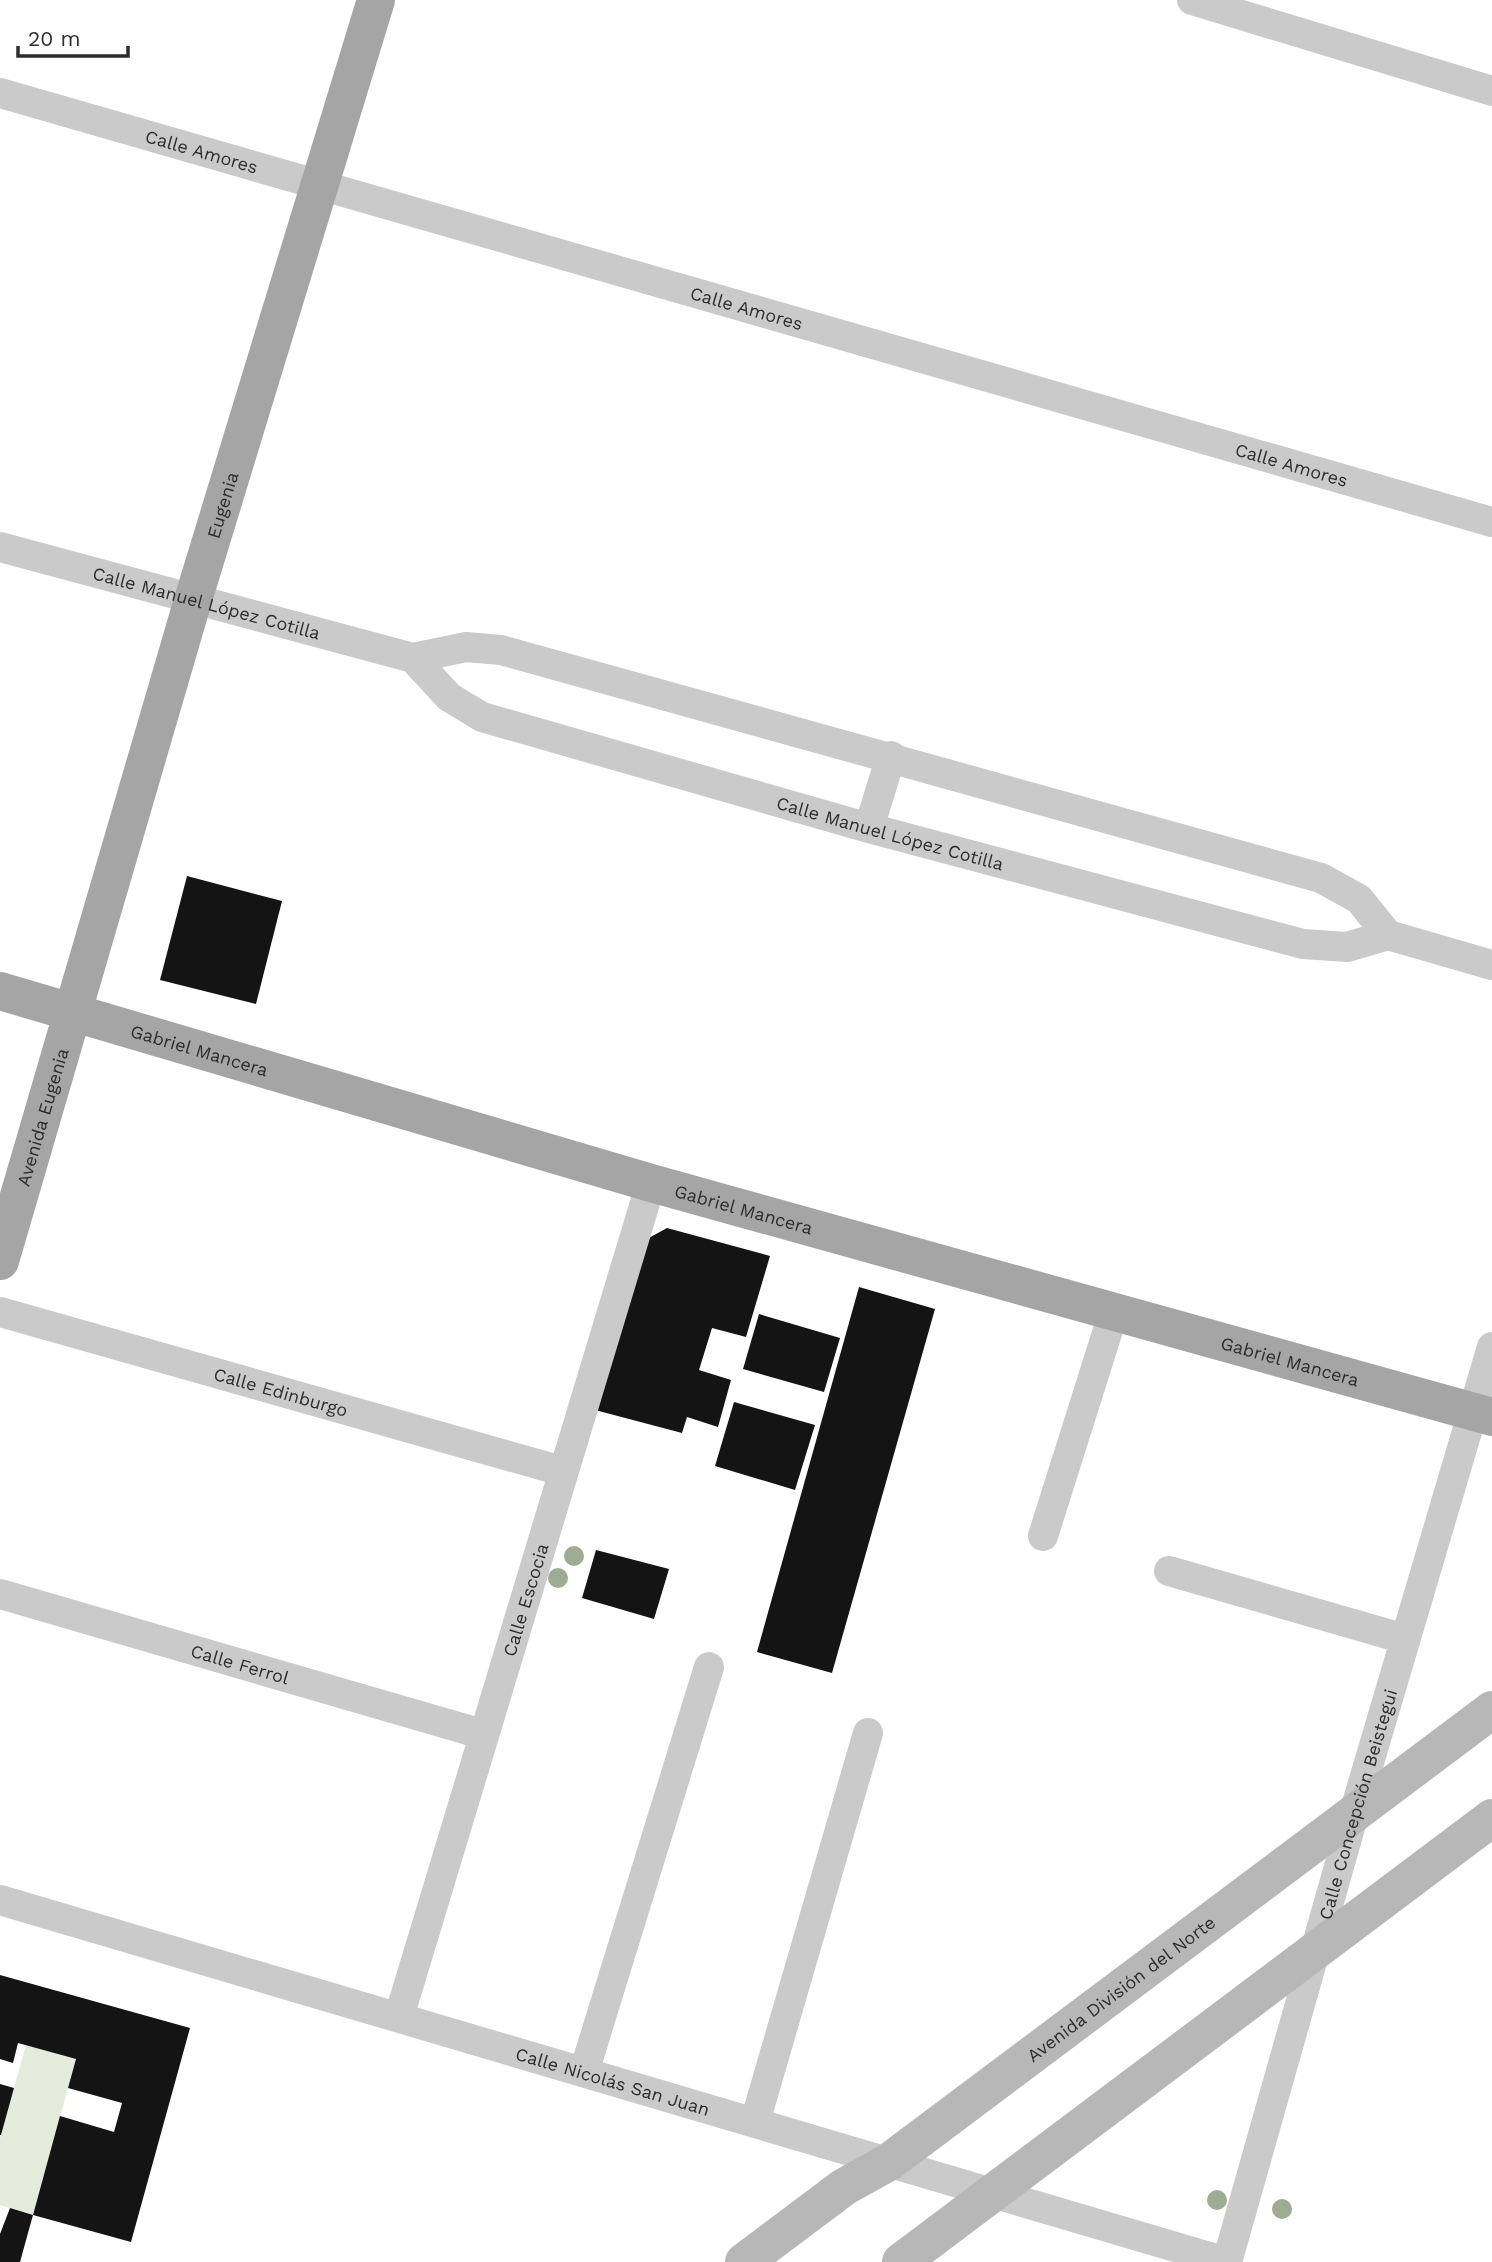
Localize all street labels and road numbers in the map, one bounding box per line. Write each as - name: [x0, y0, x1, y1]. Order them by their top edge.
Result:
- street label: Calle Amores: [143, 125, 261, 177]
- street label: Calle Amores: [688, 282, 805, 334]
- street label: Calle Amores: [1233, 438, 1350, 491]
- street label: Eugenia: [202, 469, 242, 541]
- street label: Calle Manuel López Cotilla: [91, 562, 323, 643]
- street label: Calle Manuel López Cotilla: [774, 792, 1006, 874]
- street label: Gabriel Mancera: [128, 1020, 271, 1080]
- street label: Avenida Eugenia: [12, 1046, 72, 1188]
- street label: Gabriel Mancera: [672, 1180, 815, 1238]
- street label: Gabriel Mancera: [1219, 1332, 1361, 1390]
- street label: Calle Edinburgo: [212, 1363, 350, 1420]
- street label: Calle Escocia: [498, 1541, 552, 1659]
- street label: Calle Ferrol: [189, 1640, 292, 1688]
- street label: Calle Concepción Beistegui: [1314, 1686, 1401, 1922]
- street label: Avenida División del Norte: [1022, 1911, 1219, 2066]
- street label: Calle Nicolás San Juan: [513, 2042, 712, 2120]

